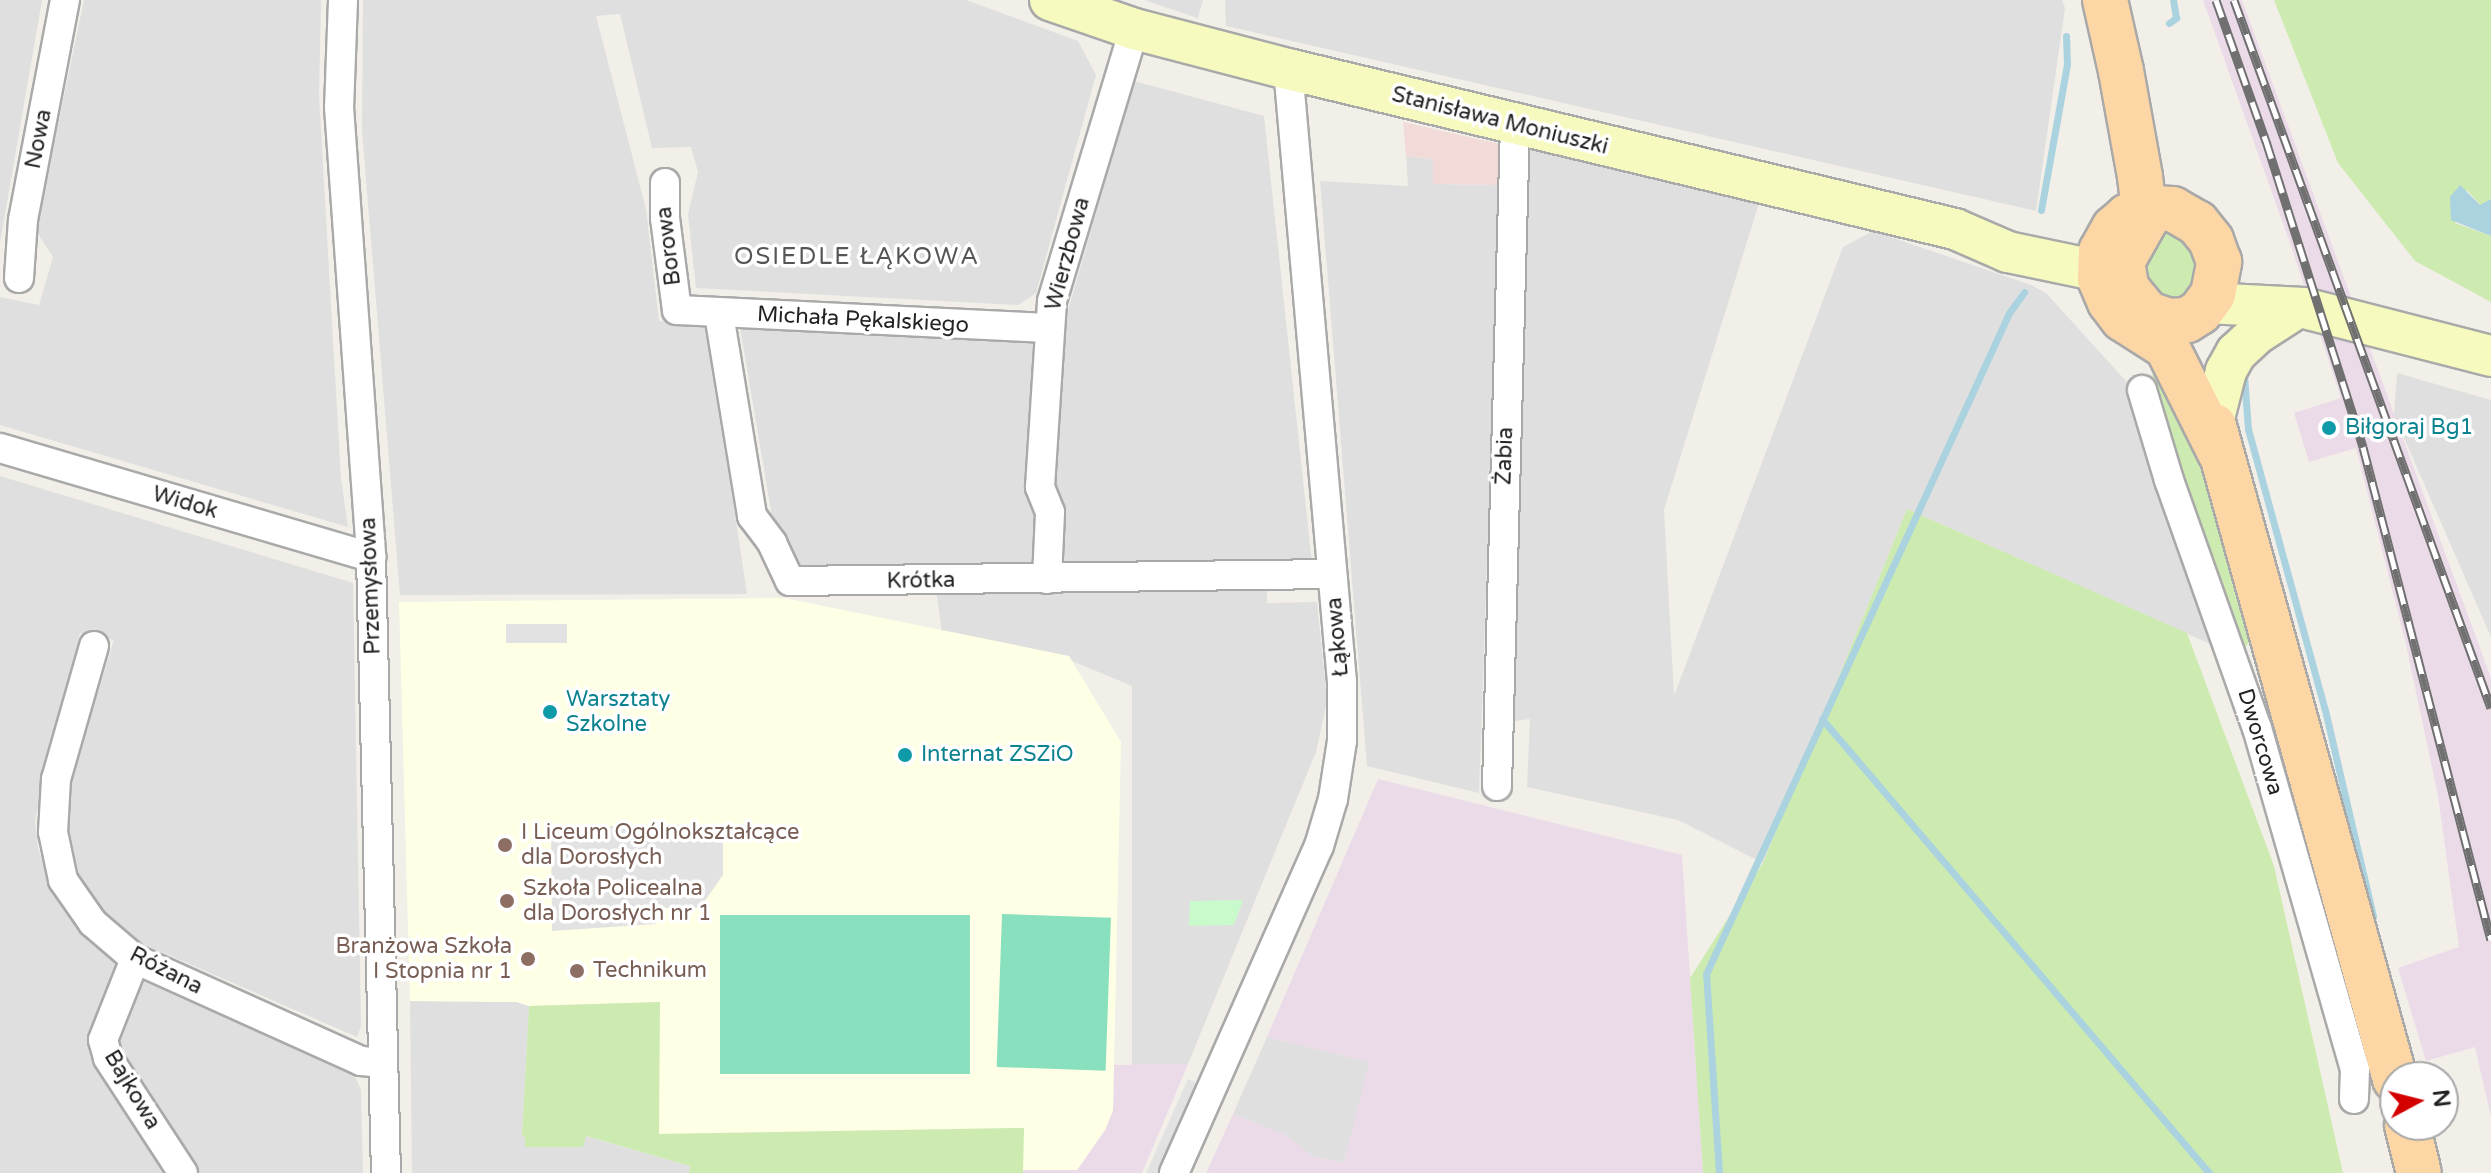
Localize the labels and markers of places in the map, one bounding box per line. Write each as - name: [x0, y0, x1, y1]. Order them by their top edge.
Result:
- place label: Biłgoraj Bg1: [2345, 415, 2473, 441]
- marker: Biłgoraj Bg1: [2320, 419, 2338, 437]
- place label: Warsztaty Szkolne: [566, 686, 670, 738]
- marker: Warsztaty Szkolne: [541, 703, 559, 721]
- place label: Internat ZSZiO: [921, 742, 1074, 768]
- marker: Internat ZSZiO: [896, 746, 914, 764]
- place label: I Liceum Ogólnokształcące dla Dorosłych: [521, 819, 799, 870]
- marker: I Liceum Ogólnokształcące dla Dorosłych: [496, 836, 514, 854]
- place label: Szkoła Policealna dla Dorosłych nr 1: [523, 875, 712, 926]
- marker: Szkoła Policealna dla Dorosłych nr 1: [498, 892, 516, 910]
- place label: Branżowa Szkoła I Stopnia nr 1: [335, 933, 512, 984]
- marker: Branżowa Szkoła I Stopnia nr 1: [519, 950, 537, 968]
- place label: Technikum: [593, 958, 707, 984]
- marker: Technikum: [568, 962, 586, 980]

